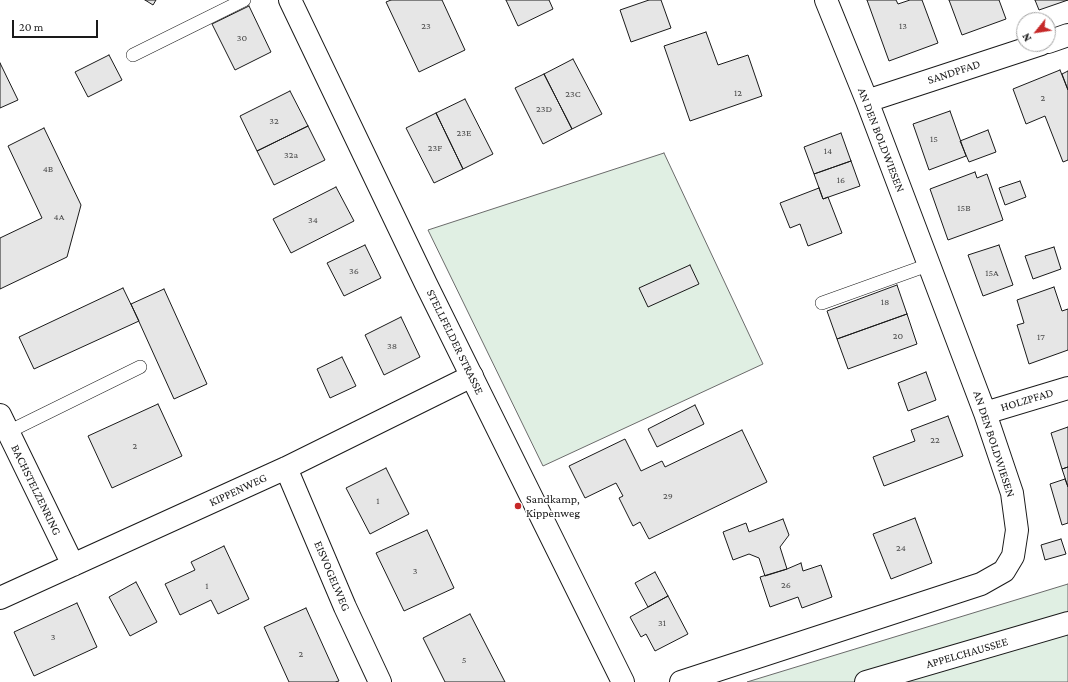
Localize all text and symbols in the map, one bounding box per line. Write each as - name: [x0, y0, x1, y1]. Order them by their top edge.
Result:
- scale bar: [14, 12, 100, 38]
- north arrow: [1016, 12, 1056, 52]
- text: 20 m: [19, 20, 43, 34]
- house number: 23: [421, 20, 431, 32]
- house number: 13: [899, 20, 907, 32]
- text: N: [1019, 31, 1034, 44]
- house number: 30: [237, 32, 247, 44]
- street label: SANDPFAD: [926, 57, 982, 87]
- street label: AN DEN BOLDWIESEN: [854, 85, 908, 195]
- house number: 12: [734, 87, 742, 99]
- house number: 23C: [565, 88, 581, 100]
- house number: 2: [1041, 92, 1045, 104]
- house number: 23D: [536, 103, 552, 115]
- house number: 32: [269, 115, 279, 127]
- house number: 23E: [457, 127, 471, 139]
- house number: 15: [930, 133, 938, 145]
- house number: 23F: [428, 142, 442, 154]
- house number: 14: [824, 145, 832, 157]
- house number: 32a: [284, 149, 298, 161]
- house number: 4B: [43, 163, 53, 175]
- house number: 16: [837, 174, 845, 186]
- house number: 15B: [957, 202, 971, 214]
- house number: 4A: [54, 211, 64, 223]
- house number: 34: [308, 214, 318, 226]
- house number: 36: [349, 265, 359, 277]
- house number: 15A: [985, 267, 999, 279]
- street label: STELLFELDER STRASSE: [423, 287, 487, 397]
- house number: 18: [881, 296, 889, 308]
- house number: 20: [893, 330, 903, 342]
- house number: 17: [1037, 331, 1045, 343]
- house number: 38: [387, 340, 397, 352]
- street label: HOLZPFAD: [999, 385, 1055, 415]
- street label: AN DEN BOLDWIESEN: [970, 389, 1018, 499]
- house number: 22: [930, 434, 940, 446]
- house number: 2: [133, 440, 137, 452]
- street label: BACHSTELZENRING: [8, 442, 64, 538]
- street label: KIPPENWEG: [207, 470, 269, 510]
- house number: 29: [663, 490, 673, 502]
- place label: Sandkamp, Kippenweg: [526, 492, 580, 520]
- house number: 1: [376, 495, 380, 507]
- marker: Sandkamp, Kippenweg: [513, 501, 523, 511]
- street label: EISVOGELWEG: [311, 539, 353, 613]
- house number: 24: [896, 542, 906, 554]
- house number: 3: [413, 565, 417, 577]
- house number: 26: [781, 579, 791, 591]
- house number: 1: [205, 580, 209, 592]
- house number: 31: [658, 617, 666, 629]
- house number: 3: [51, 631, 55, 643]
- street label: APPELCHAUSSEE: [924, 634, 1010, 672]
- house number: 2: [299, 648, 303, 660]
- house number: 5: [462, 654, 466, 666]

